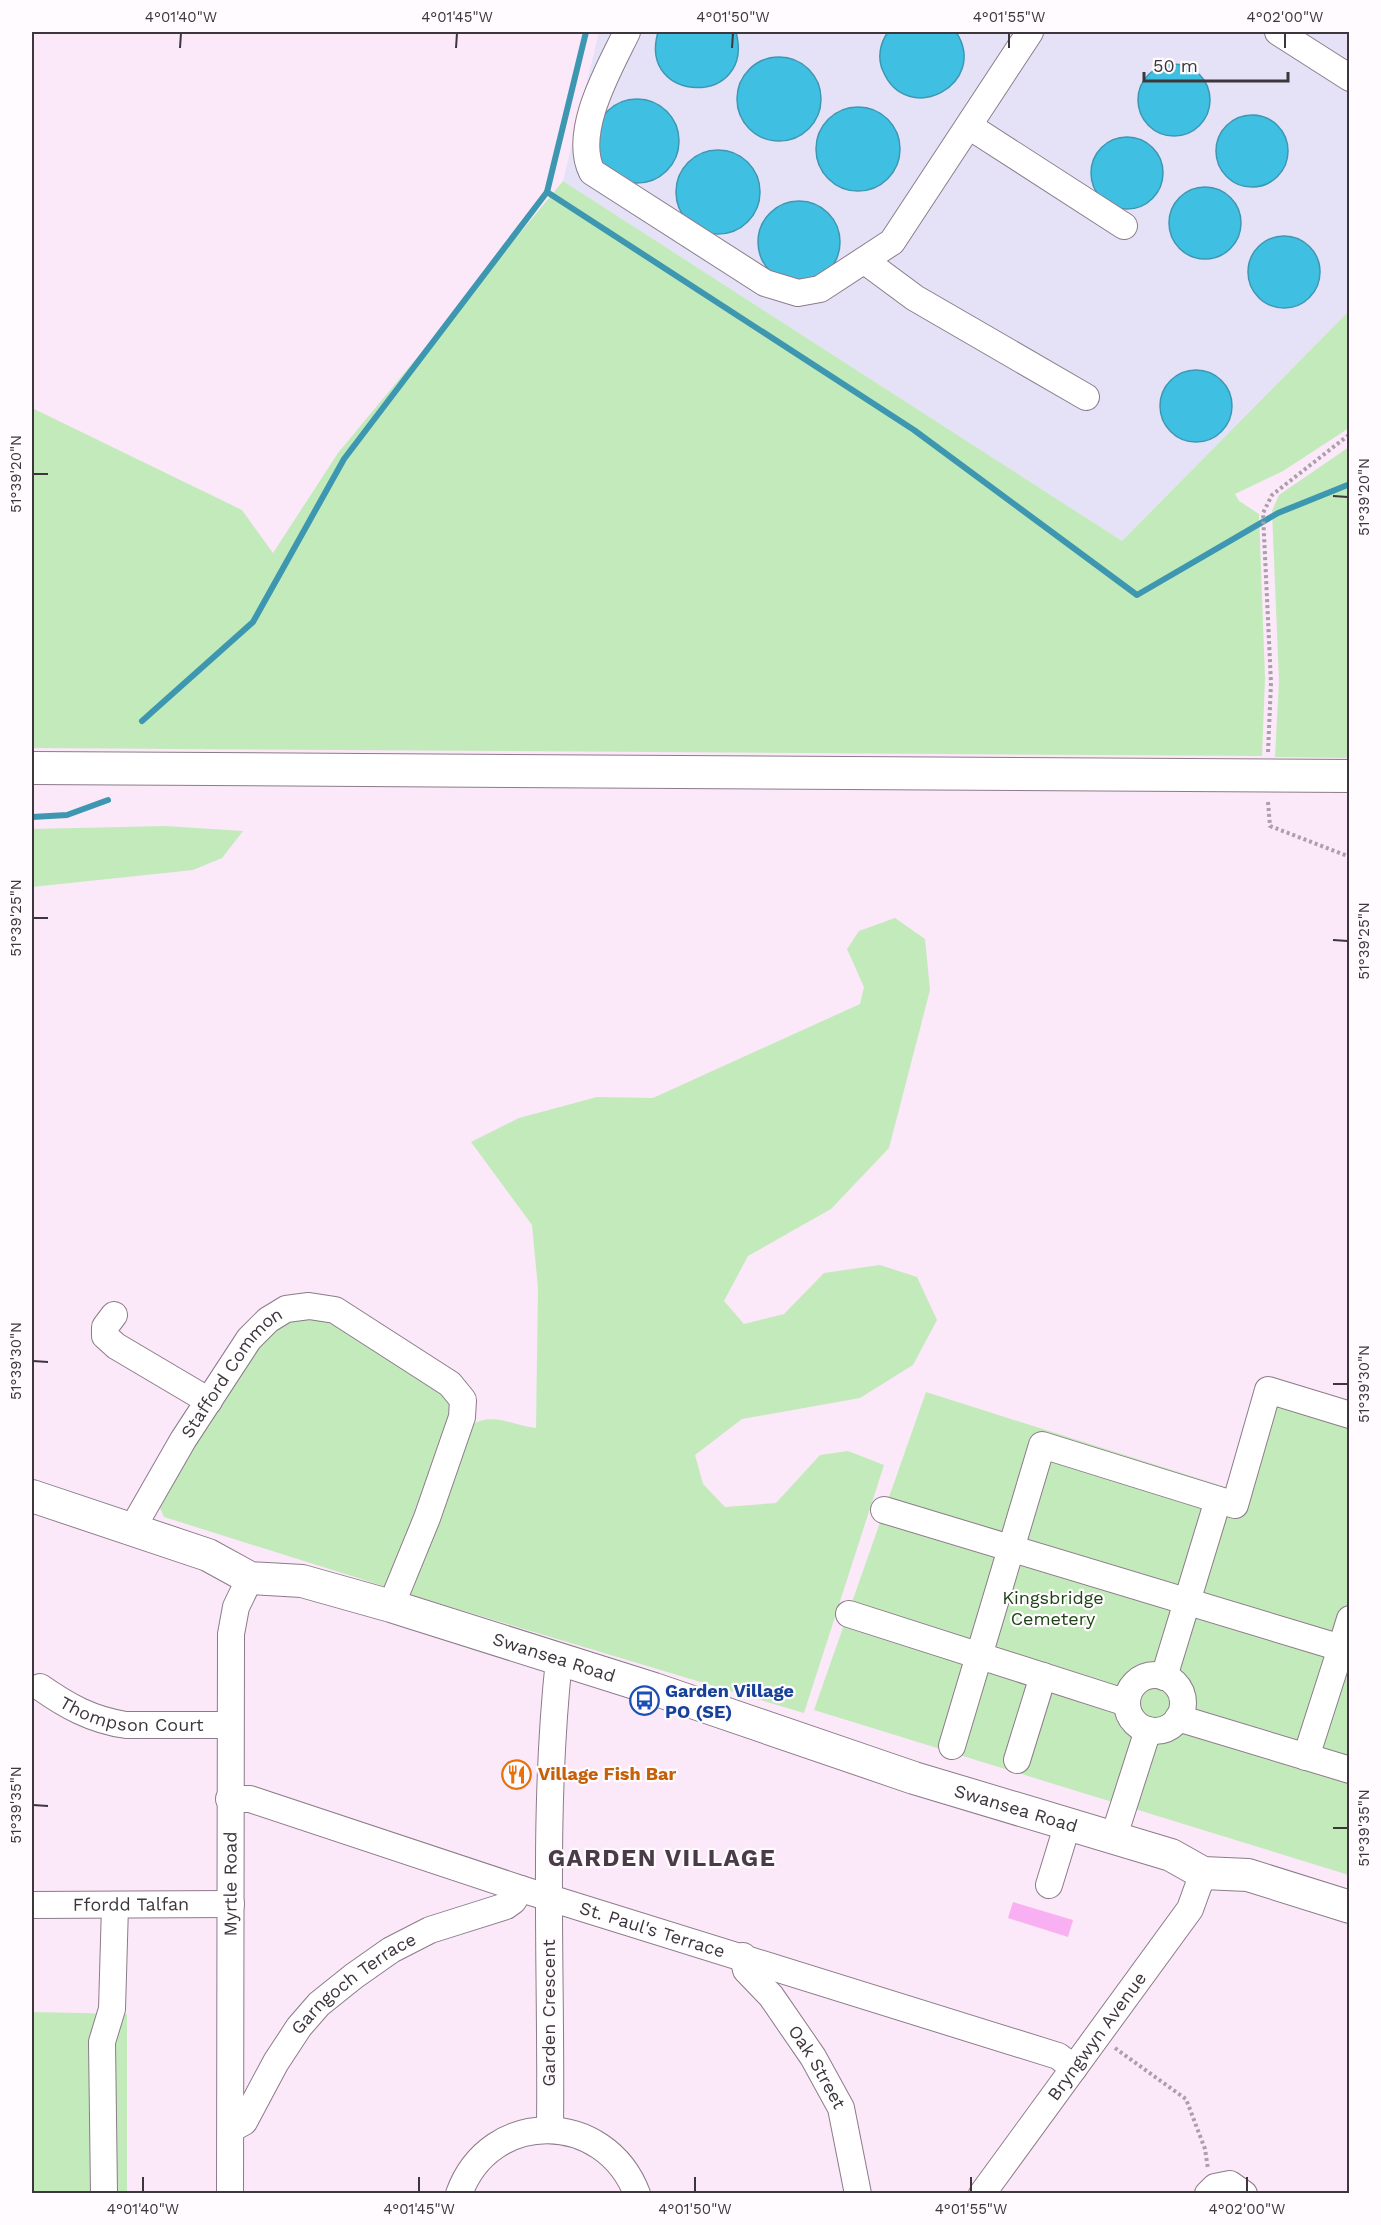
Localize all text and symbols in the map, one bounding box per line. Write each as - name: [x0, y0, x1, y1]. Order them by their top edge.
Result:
- text: 4°01'40"W: [145, 8, 217, 26]
- text: 4°01'45"W: [421, 8, 493, 26]
- text: 4°01'50"W: [696, 8, 770, 26]
- text: 4°01'55"W: [973, 8, 1045, 26]
- text: 4°02'00"W: [1247, 8, 1323, 26]
- scale bar: [1144, 45, 1288, 83]
- text: 50 m: [1153, 55, 1198, 76]
- text: 51°39'20"N: [7, 435, 25, 513]
- text: 51°39'20"N: [1355, 458, 1373, 536]
- text: 51°39'25"N: [7, 879, 25, 957]
- text: 51°39'25"N: [1355, 902, 1373, 980]
- street label: Stafford Common: [176, 1303, 286, 1442]
- text: 51°39'30"N: [7, 1322, 25, 1400]
- text: 51°39'30"N: [1355, 1345, 1373, 1423]
- park label: Kingsbridge Cemetery: [1002, 1587, 1104, 1629]
- street label: Swansea Road: [490, 1628, 618, 1686]
- place label: Garden Village PO (SE): [665, 1680, 794, 1722]
- bus stop icon: Garden Village PO (SE): [628, 1685, 660, 1717]
- street label: Thompson Court: [56, 1691, 204, 1735]
- restaurant icon: Village Fish Bar: [501, 1758, 533, 1790]
- place label: Village Fish Bar: [538, 1763, 677, 1784]
- text: 51°39'35"N: [7, 1766, 25, 1844]
- street label: Swansea Road: [952, 1780, 1080, 1836]
- text: 51°39'35"N: [1355, 1789, 1373, 1867]
- street label: Myrtle Road: [219, 1831, 241, 1937]
- district label: GARDEN VILLAGE: [548, 1844, 776, 1872]
- street label: Ffordd Talfan: [73, 1893, 189, 1915]
- street label: St. Paul's Terrace: [577, 1897, 728, 1962]
- street label: Garngoch Terrace: [287, 1928, 419, 2038]
- street label: Garden Crescent: [538, 1939, 559, 2087]
- street label: Bryngwyn Avenue: [1043, 1968, 1150, 2104]
- street label: Oak Street: [784, 2021, 851, 2113]
- text: 4°01'40"W: [107, 2200, 179, 2218]
- text: 4°01'45"W: [383, 2200, 455, 2218]
- text: 4°01'50"W: [658, 2200, 732, 2218]
- text: 4°01'55"W: [935, 2200, 1007, 2218]
- text: 4°02'00"W: [1209, 2200, 1285, 2218]

